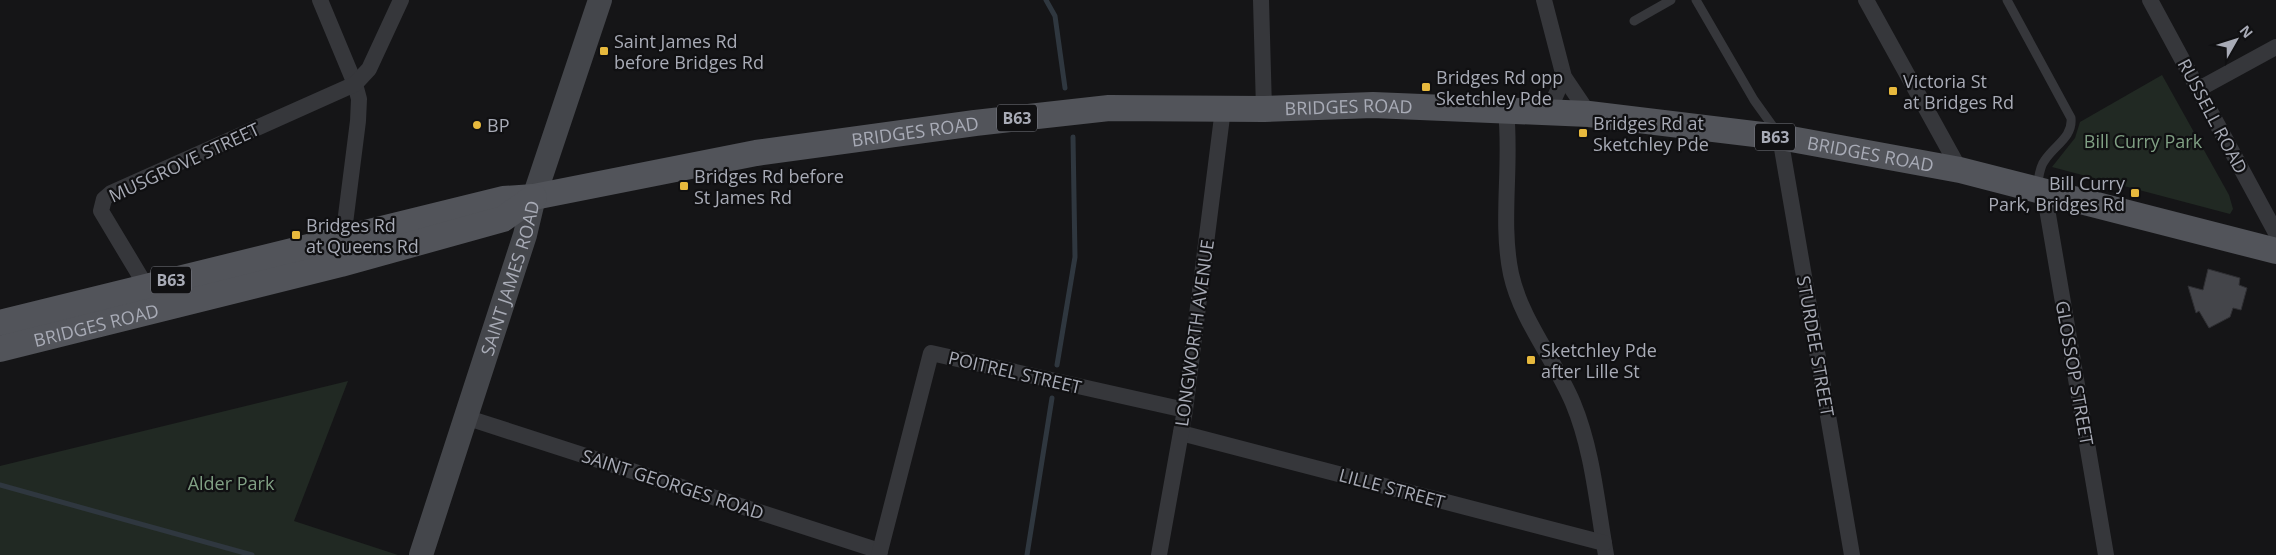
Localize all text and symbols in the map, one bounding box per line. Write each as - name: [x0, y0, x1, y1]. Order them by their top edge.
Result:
- north arrow: [2211, 15, 2261, 65]
- text: N: [2236, 21, 2257, 42]
- place label: Saint James Rd before Bridges Rd: [614, 29, 764, 74]
- marker: Saint James Rd before Bridges Rd: [598, 45, 610, 57]
- street label: RUSSELL ROAD: [2173, 54, 2253, 178]
- place label: Bridges Rd opp Sketchley Pde: [1436, 65, 1563, 110]
- place label: Victoria St at Bridges Rd: [1903, 69, 2014, 114]
- marker: Bridges Rd opp Sketchley Pde: [1420, 81, 1432, 93]
- marker: Victoria St at Bridges Rd: [1887, 85, 1899, 97]
- street label: BRIDGES ROAD: [1284, 93, 1413, 120]
- road number: B63: [997, 105, 1037, 132]
- street label: BRIDGES ROAD: [850, 111, 980, 152]
- place label: Bridges Rd at Sketchley Pde: [1593, 111, 1709, 156]
- place label: BP: [487, 113, 509, 137]
- street label: MUSGROVE STREET: [105, 117, 263, 207]
- marker: BP: [471, 119, 483, 131]
- road number: B63: [1755, 124, 1795, 150]
- marker: Bridges Rd at Sketchley Pde: [1577, 127, 1589, 139]
- park label: Bill Curry Park: [2084, 129, 2203, 153]
- street label: BRIDGES ROAD: [1805, 130, 1936, 177]
- place label: Bridges Rd before St James Rd: [694, 164, 844, 209]
- place label: Bill Curry Park, Bridges Rd: [1988, 171, 2126, 216]
- marker: Bridges Rd before St James Rd: [678, 180, 690, 192]
- marker: Bill Curry Park, Bridges Rd: [2129, 187, 2141, 199]
- street label: SAINT JAMES ROAD: [475, 198, 545, 359]
- place label: Bridges Rd at Queens Rd: [306, 213, 419, 258]
- marker: Bridges Rd at Queens Rd: [290, 229, 302, 241]
- street label: LONGWORTH AVENUE: [1169, 238, 1219, 428]
- road number: B63: [151, 266, 191, 294]
- street label: STURDEE STREET: [1792, 274, 1840, 418]
- street label: BRIDGES ROAD: [31, 298, 161, 352]
- street label: GLOSSOP STREET: [2050, 299, 2100, 447]
- place label: Sketchley Pde after Lille St: [1541, 338, 1657, 383]
- street label: POITREL STREET: [946, 345, 1084, 399]
- marker: Sketchley Pde after Lille St: [1525, 354, 1537, 366]
- street label: SAINT GEORGES ROAD: [579, 443, 767, 525]
- street label: LILLE STREET: [1336, 462, 1448, 514]
- park label: Alder Park: [188, 471, 275, 495]

